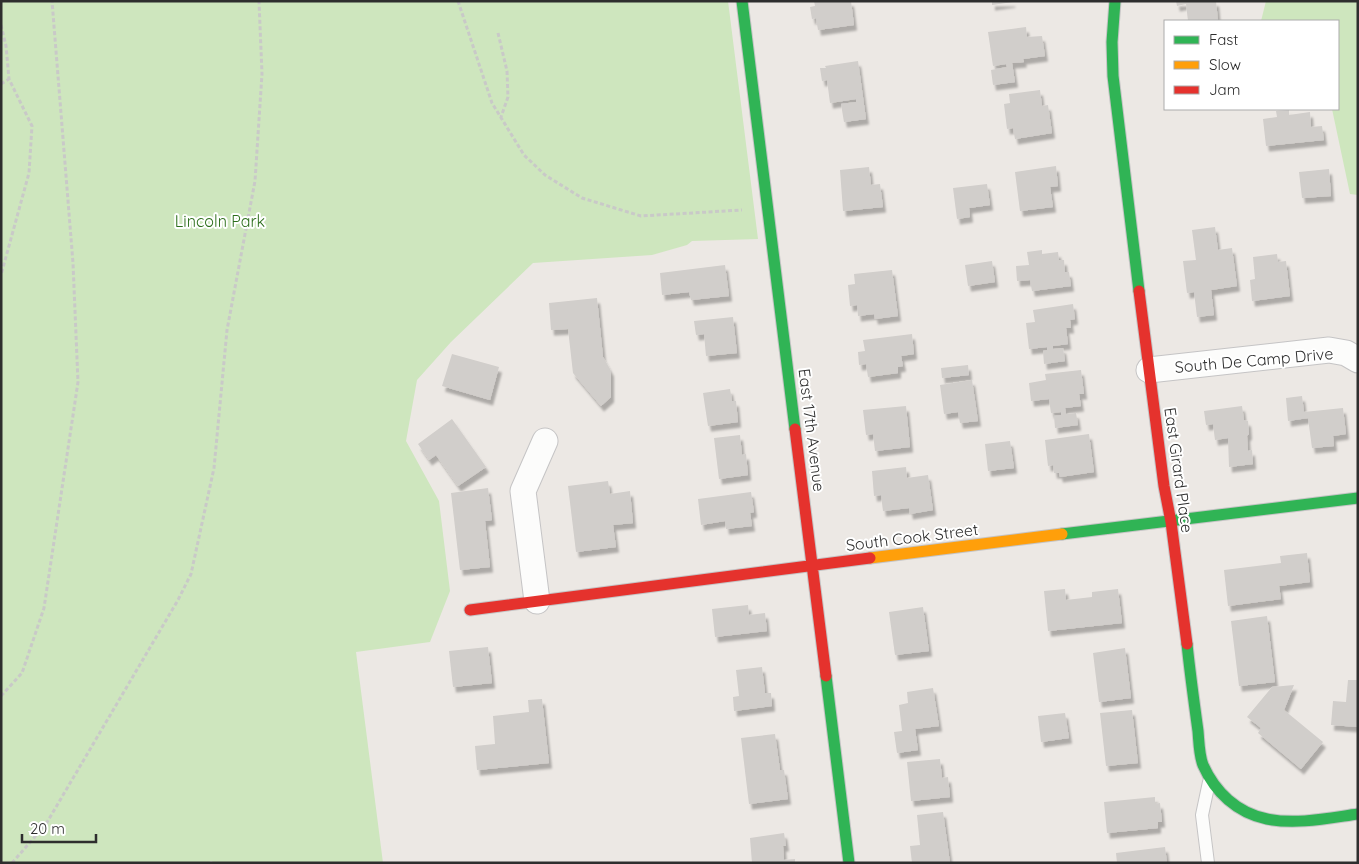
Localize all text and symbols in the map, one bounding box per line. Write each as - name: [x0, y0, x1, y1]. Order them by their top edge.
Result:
- legend: [1164, 20, 1339, 110]
- text: Fast: [1209, 30, 1238, 49]
- text: Slow: [1209, 55, 1241, 74]
- text: Jam: [1209, 80, 1240, 99]
- park label: Lincoln Park: [175, 211, 265, 231]
- street label: South De Camp Drive: [1174, 343, 1334, 377]
- street label: East 17th Avenue: [795, 367, 829, 493]
- street label: East Girard Place: [1160, 406, 1198, 534]
- street label: South Cook Street: [845, 519, 979, 555]
- scale bar: [22, 812, 96, 844]
- text: 20 m: [30, 819, 65, 838]

